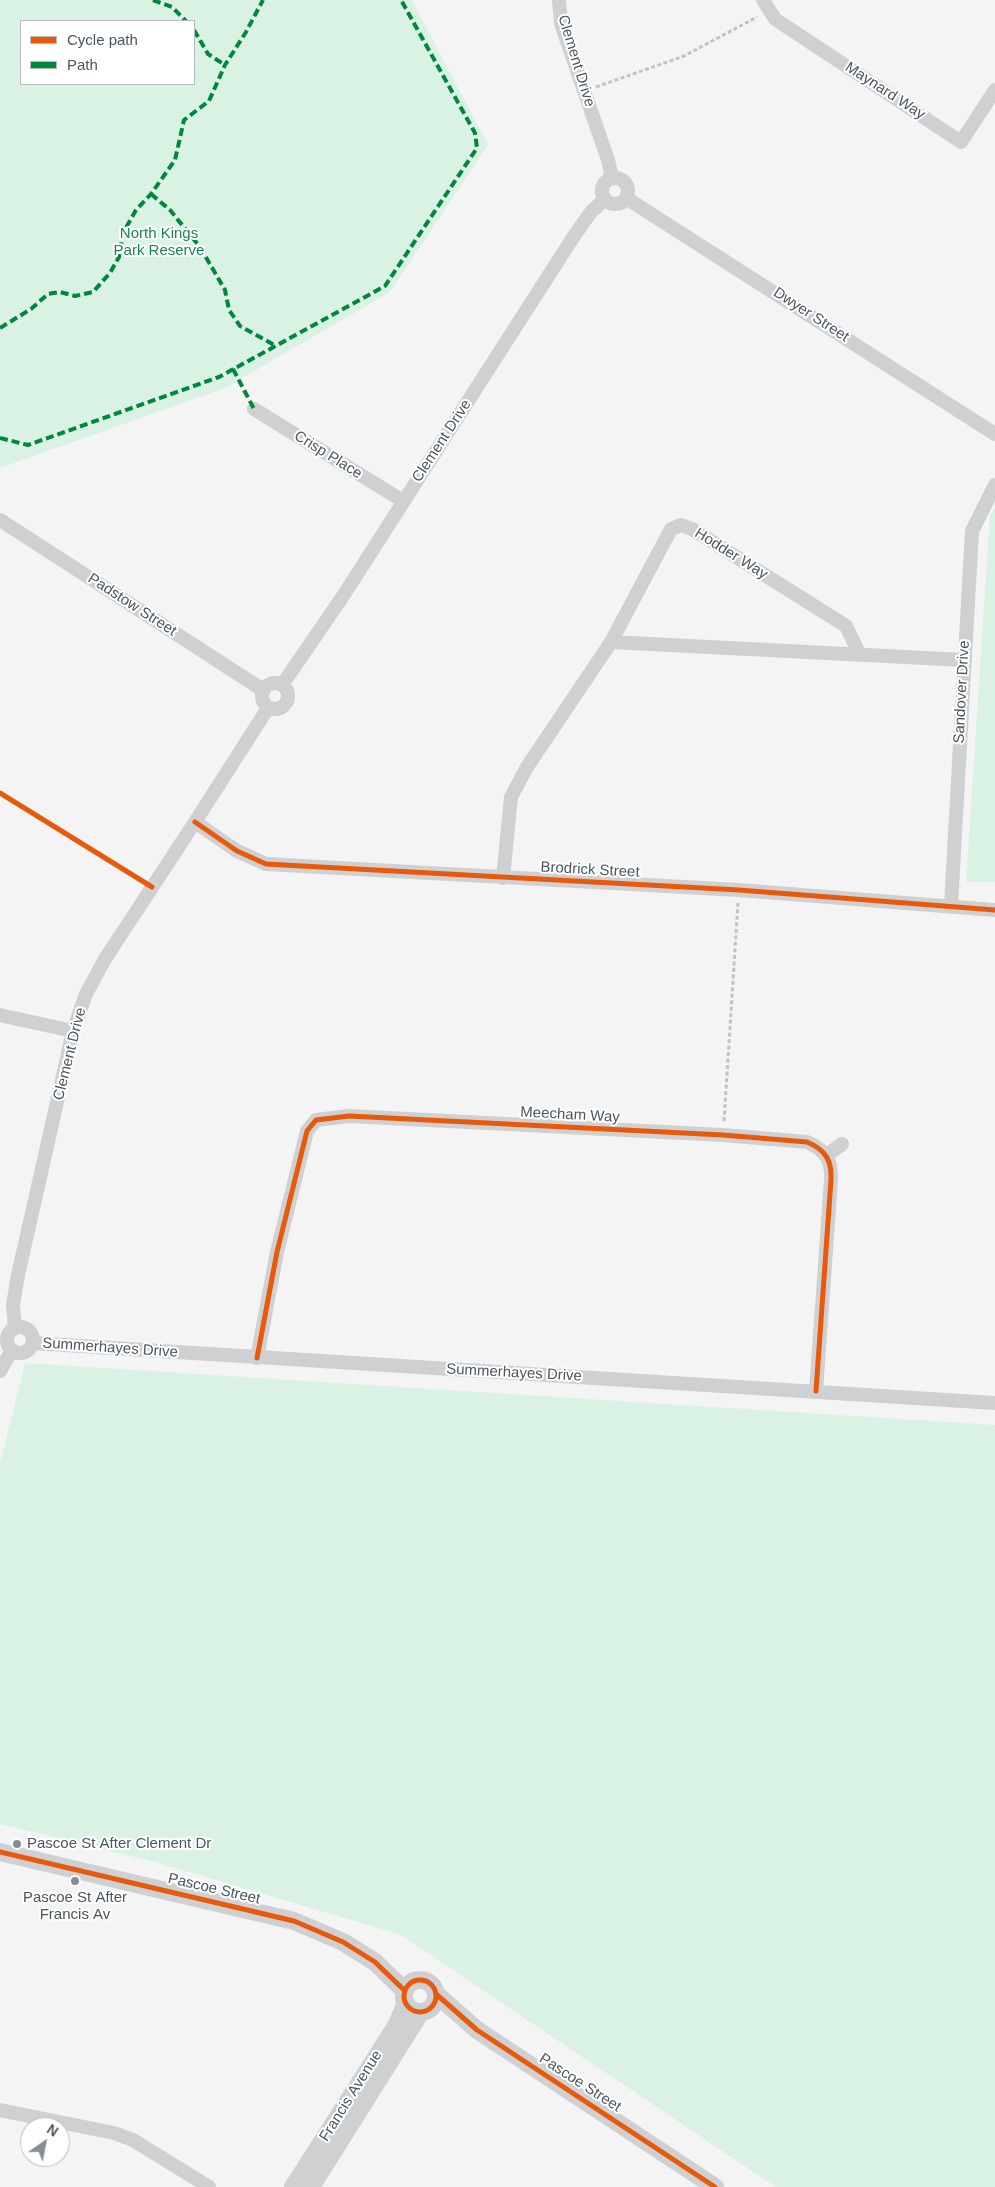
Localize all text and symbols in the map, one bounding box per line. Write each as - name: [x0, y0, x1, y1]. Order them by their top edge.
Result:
- street label: Clement Drive: [554, 13, 598, 109]
- legend: [20, 20, 195, 85]
- text: Cycle path: [67, 31, 138, 48]
- text: Path: [67, 56, 98, 73]
- street label: Maynard Way: [842, 58, 928, 124]
- park label: North Kings Park Reserve: [114, 225, 204, 260]
- street label: Dwyer Street: [770, 284, 852, 346]
- street label: Clement Drive: [409, 396, 475, 486]
- street label: Crisp Place: [291, 427, 365, 483]
- street label: Hodder Way: [691, 524, 771, 584]
- street label: Padstow Street: [84, 570, 180, 640]
- street label: Sandover Drive: [950, 640, 974, 744]
- street label: Brodrick Street: [540, 858, 640, 882]
- street label: Clement Drive: [50, 1006, 90, 1102]
- street label: Meecham Way: [520, 1103, 620, 1127]
- street label: Summerhayes Drive: [42, 1334, 178, 1362]
- street label: Summerhayes Drive: [446, 1360, 582, 1386]
- place label: Pascoe St After Clement Dr: [27, 1835, 211, 1853]
- marker: Pascoe St After Clement Dr: [11, 1838, 23, 1850]
- street label: Pascoe Street: [166, 1870, 262, 1908]
- marker: Pascoe St After Francis Av: [69, 1875, 81, 1887]
- place label: Pascoe St After Francis Av: [23, 1889, 127, 1924]
- street label: Francis Avenue: [316, 2047, 386, 2145]
- street label: Pascoe Street: [536, 2050, 624, 2116]
- north arrow: [20, 2117, 70, 2167]
- text: N: [44, 2121, 61, 2140]

